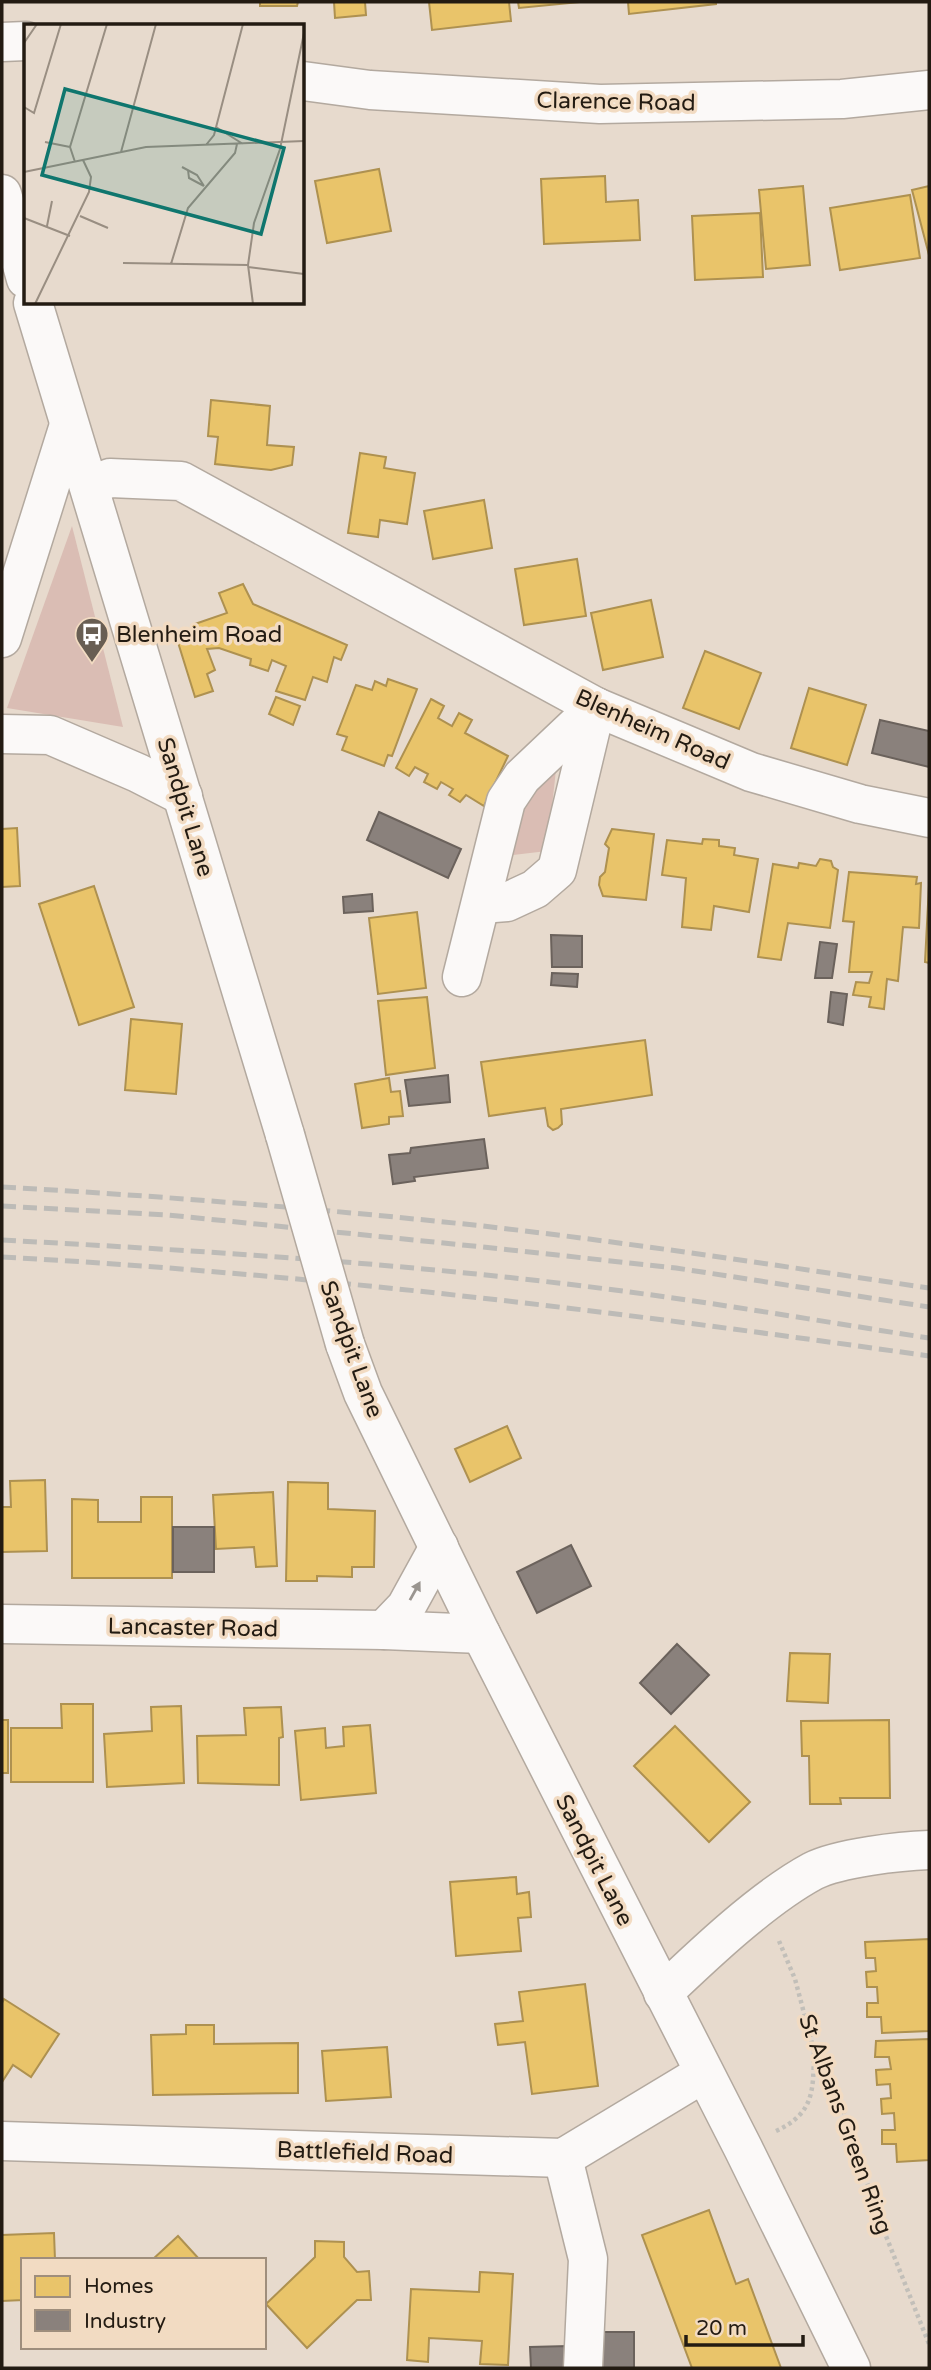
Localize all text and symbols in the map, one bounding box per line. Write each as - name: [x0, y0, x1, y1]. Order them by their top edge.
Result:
- inset map: [24, 24, 304, 304]
- street label: Clarence Road: [536, 87, 696, 117]
- bus stop icon: Blenheim Road: [73, 615, 111, 664]
- place label: Blenheim Road: [116, 621, 282, 649]
- street label: Blenheim Road: [571, 683, 734, 777]
- street label: Sandpit Lane: [151, 734, 219, 880]
- street label: Sandpit Lane: [313, 1277, 389, 1422]
- one-way arrow: [409, 1581, 421, 1601]
- street label: Lancaster Road: [107, 1613, 278, 1643]
- street label: Sandpit Lane: [549, 1790, 639, 1931]
- street label: St Albans Green Ring: [792, 2010, 898, 2238]
- street label: Battlefield Road: [276, 2136, 454, 2170]
- legend: [21, 2258, 266, 2349]
- text: Homes: [84, 2274, 154, 2299]
- scale bar: [686, 2304, 803, 2348]
- text: Industry: [84, 2309, 166, 2334]
- text: 20 m: [696, 2316, 747, 2341]

